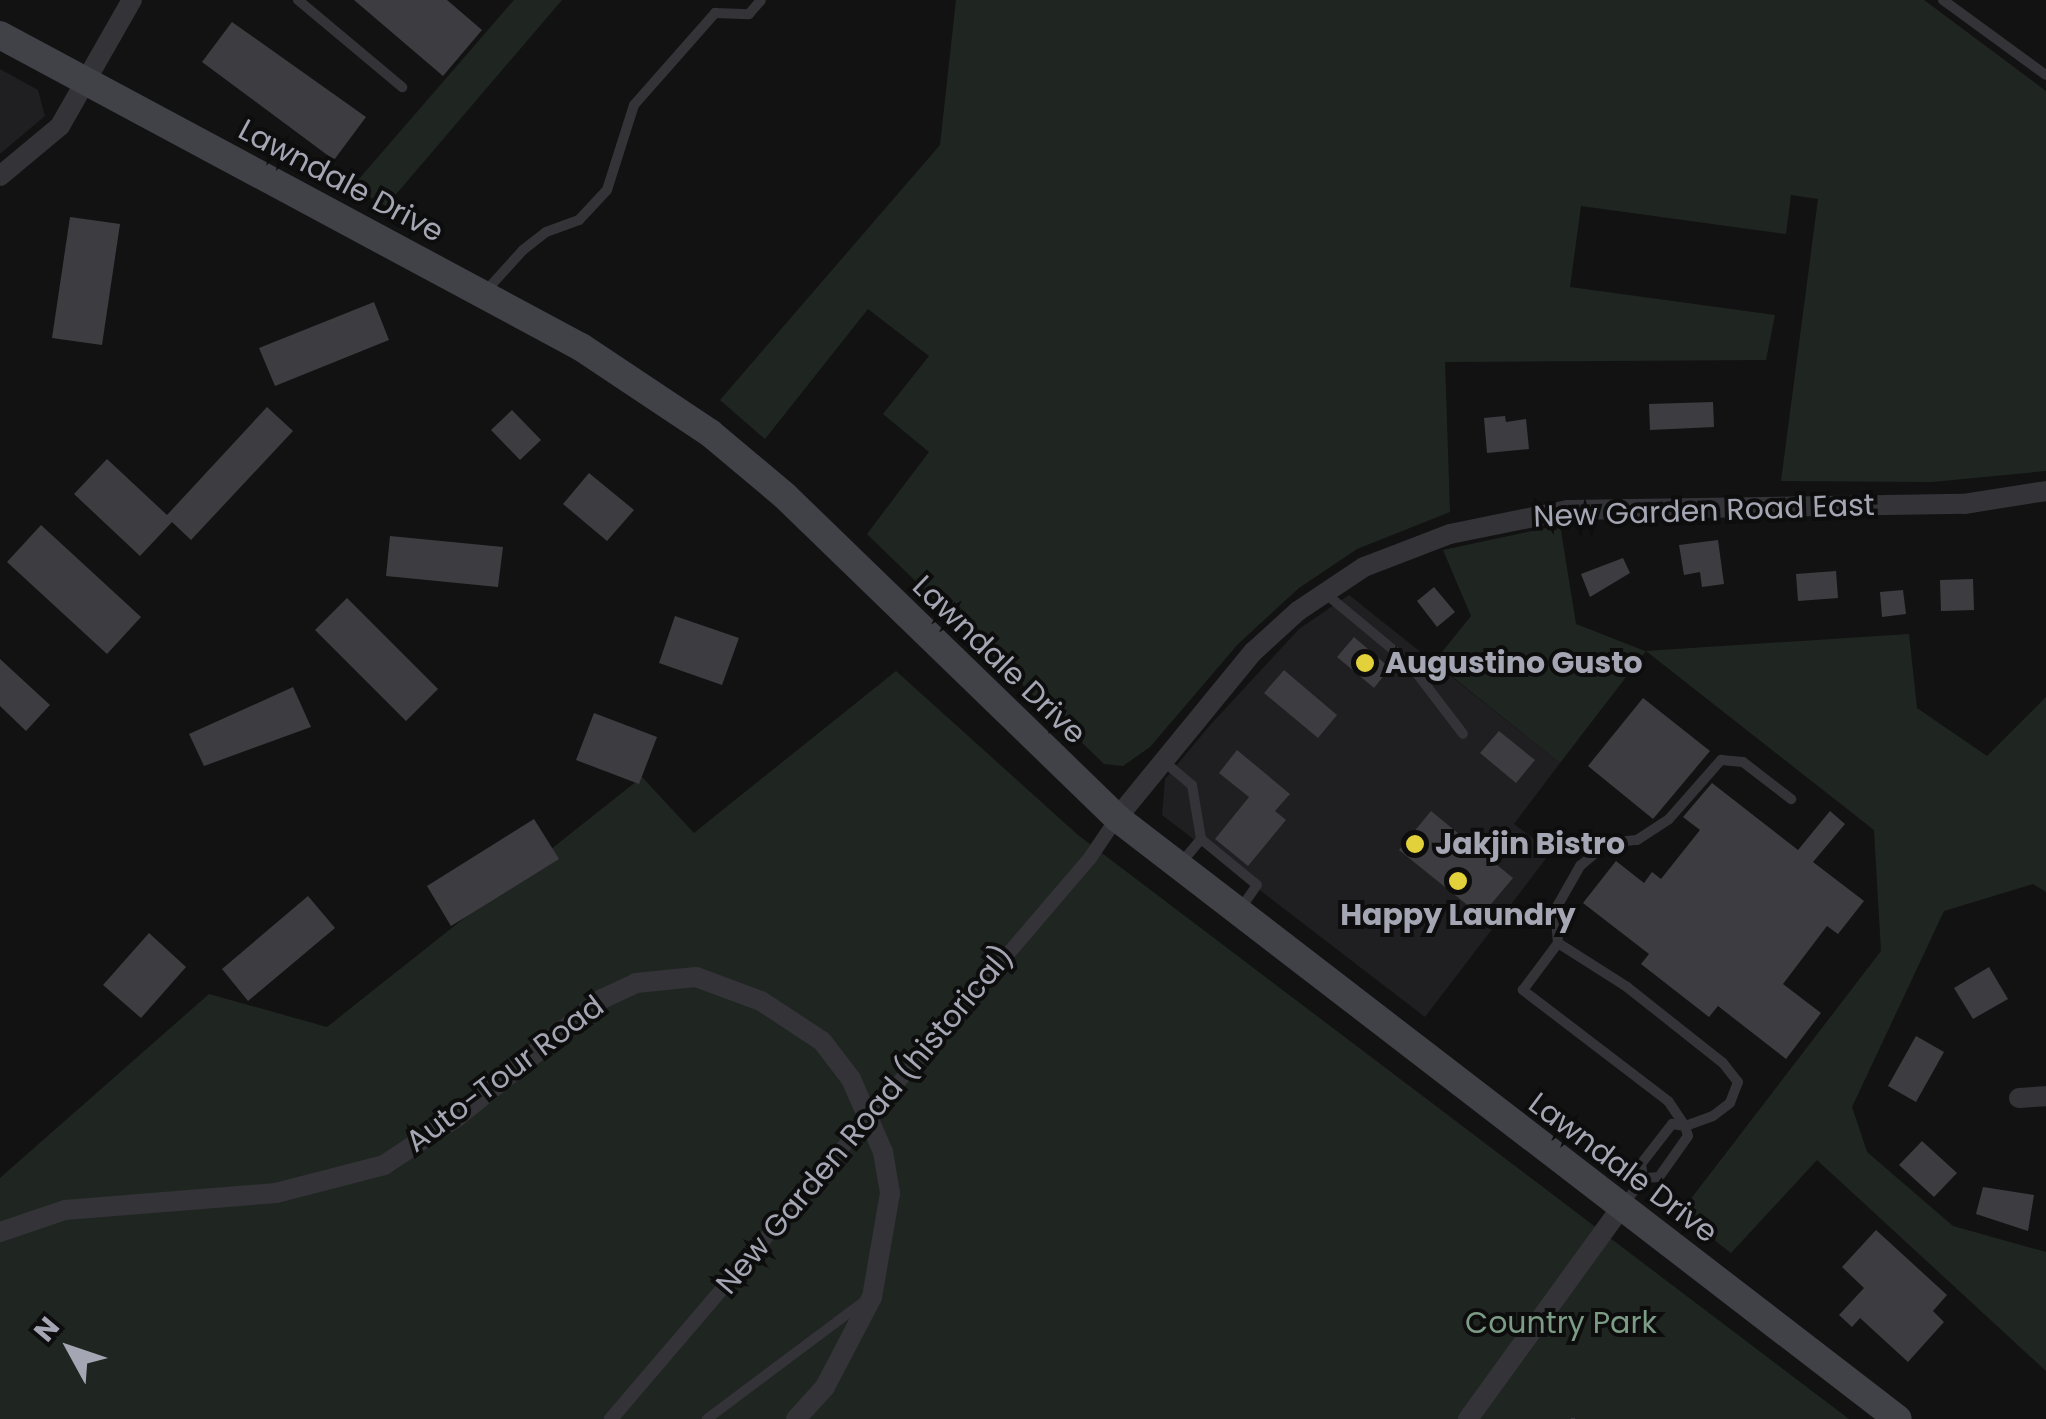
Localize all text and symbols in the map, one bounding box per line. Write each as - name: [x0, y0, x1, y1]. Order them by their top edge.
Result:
- street label: Lawndale Drive: [232, 112, 450, 250]
- street label: New Garden Road East: [1533, 487, 1875, 535]
- street label: Lawndale Drive: [905, 568, 1093, 752]
- place label: Augustino Gusto: [1385, 645, 1642, 681]
- marker: Augustino Gusto: [1354, 652, 1376, 674]
- place label: Jakjin Bistro: [1435, 826, 1625, 862]
- marker: Jakjin Bistro: [1404, 833, 1426, 855]
- marker: Happy Laundry: [1447, 870, 1469, 892]
- place label: Happy Laundry: [1340, 897, 1576, 933]
- street label: New Garden Road (historical): [709, 939, 1021, 1301]
- street label: Auto-Tour Road: [399, 988, 611, 1160]
- street label: Lawndale Drive: [1522, 1085, 1724, 1251]
- north arrow: [20, 1299, 120, 1399]
- park label: Country Park: [1465, 1305, 1657, 1341]
- text: N: [25, 1309, 68, 1350]

